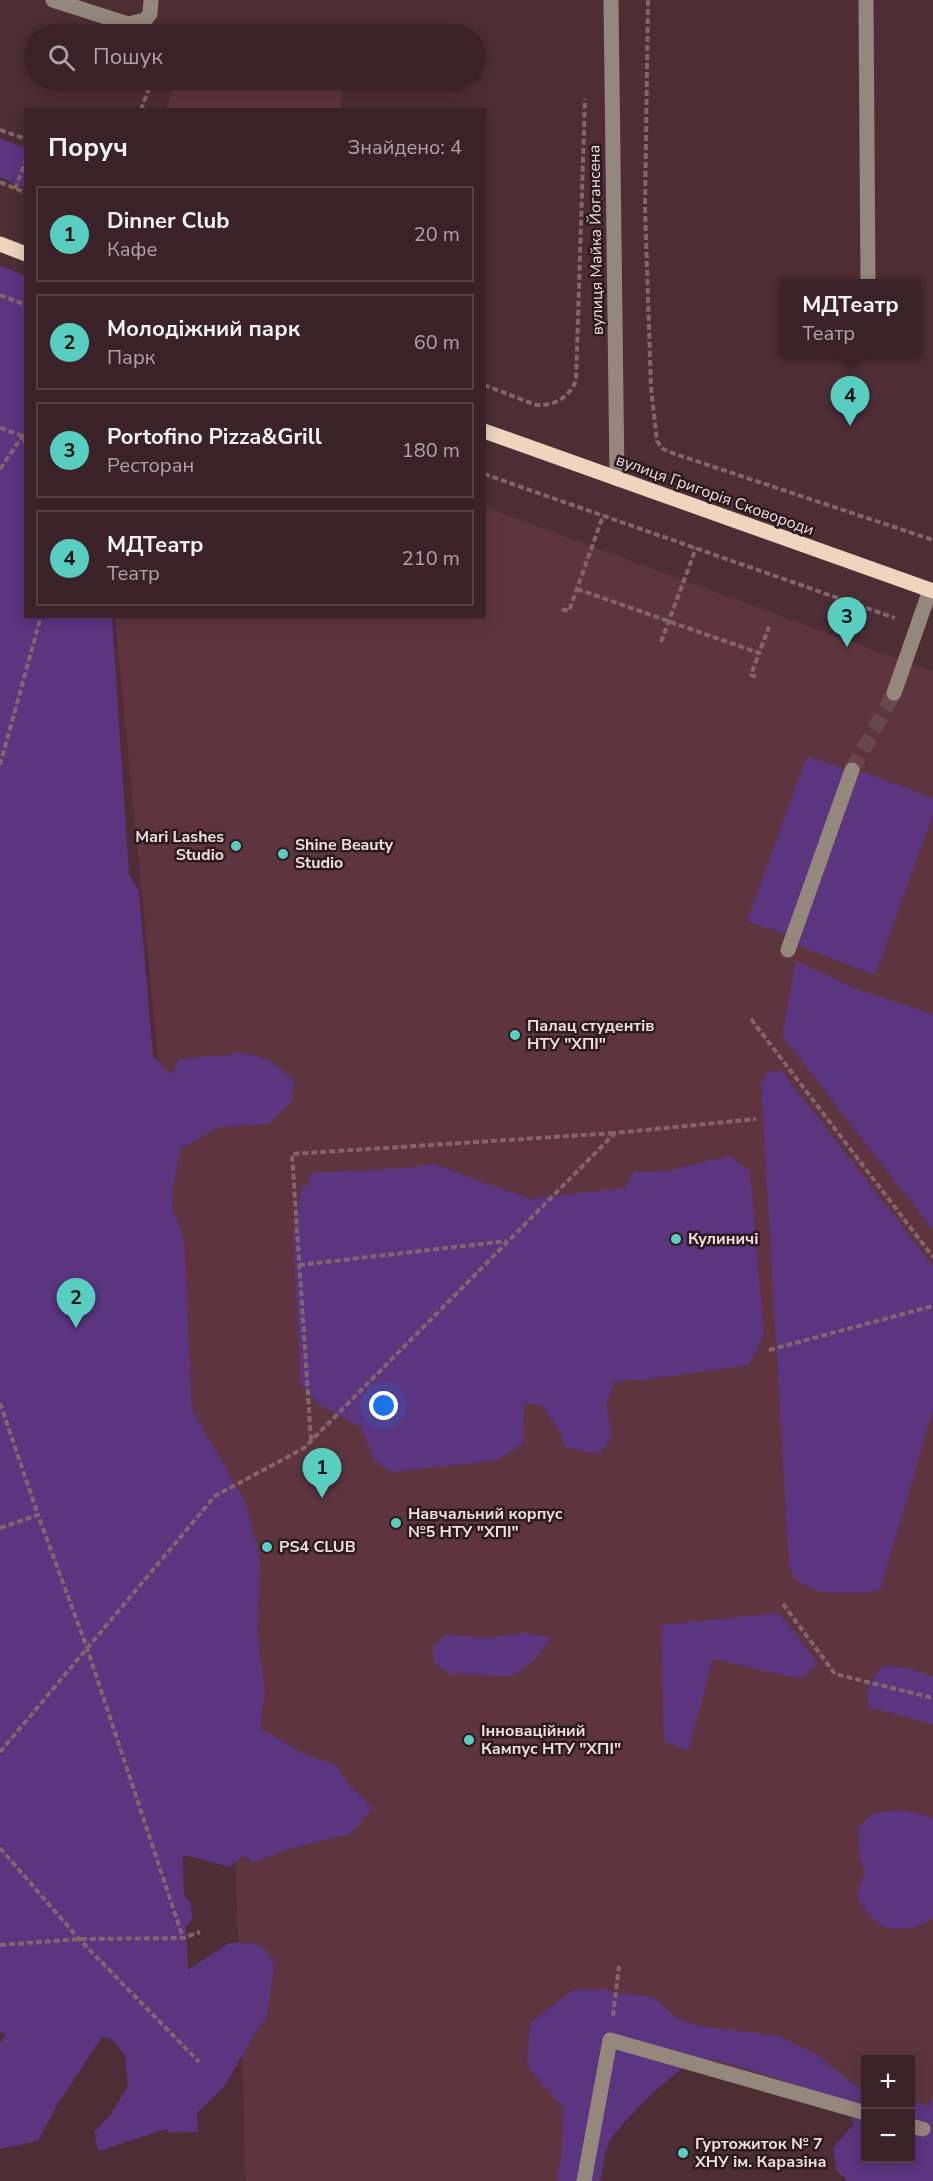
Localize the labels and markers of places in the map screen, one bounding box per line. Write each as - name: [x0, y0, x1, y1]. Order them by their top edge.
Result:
- pin: 4: [830, 376, 870, 426]
- pin: 3: [828, 598, 866, 647]
- place label: Mari Lashes Studio: [135, 826, 224, 866]
- place label: Shine Beauty Studio: [295, 834, 394, 874]
- marker: Mari Lashes Studio: [229, 839, 243, 853]
- marker: Shine Beauty Studio: [276, 847, 290, 861]
- place label: Палац студентів НТУ "ХПІ": [527, 1015, 654, 1055]
- marker: Палац студентів НТУ "ХПІ": [508, 1028, 522, 1042]
- place label: Кулиничі: [688, 1228, 759, 1250]
- marker: Кулиничі: [669, 1232, 683, 1246]
- pin: 2: [56, 1278, 96, 1328]
- pin: 1: [302, 1448, 342, 1498]
- place label: Навчальний корпус №5 НТУ "ХПІ": [408, 1503, 563, 1543]
- marker: Навчальний корпус №5 НТУ "ХПІ": [389, 1516, 403, 1530]
- place label: PS4 CLUB: [279, 1536, 356, 1558]
- marker: PS4 CLUB: [260, 1540, 274, 1554]
- place label: Інноваційний Кампус НТУ "ХПІ": [481, 1720, 621, 1760]
- marker: Інноваційний Кампус НТУ "ХПІ": [462, 1733, 476, 1747]
- place label: Гуртожиток № 7 ХНУ ім. Каразіна: [694, 2133, 826, 2173]
- marker: Гуртожиток № 7 ХНУ ім. Каразіна: [676, 2146, 690, 2160]

